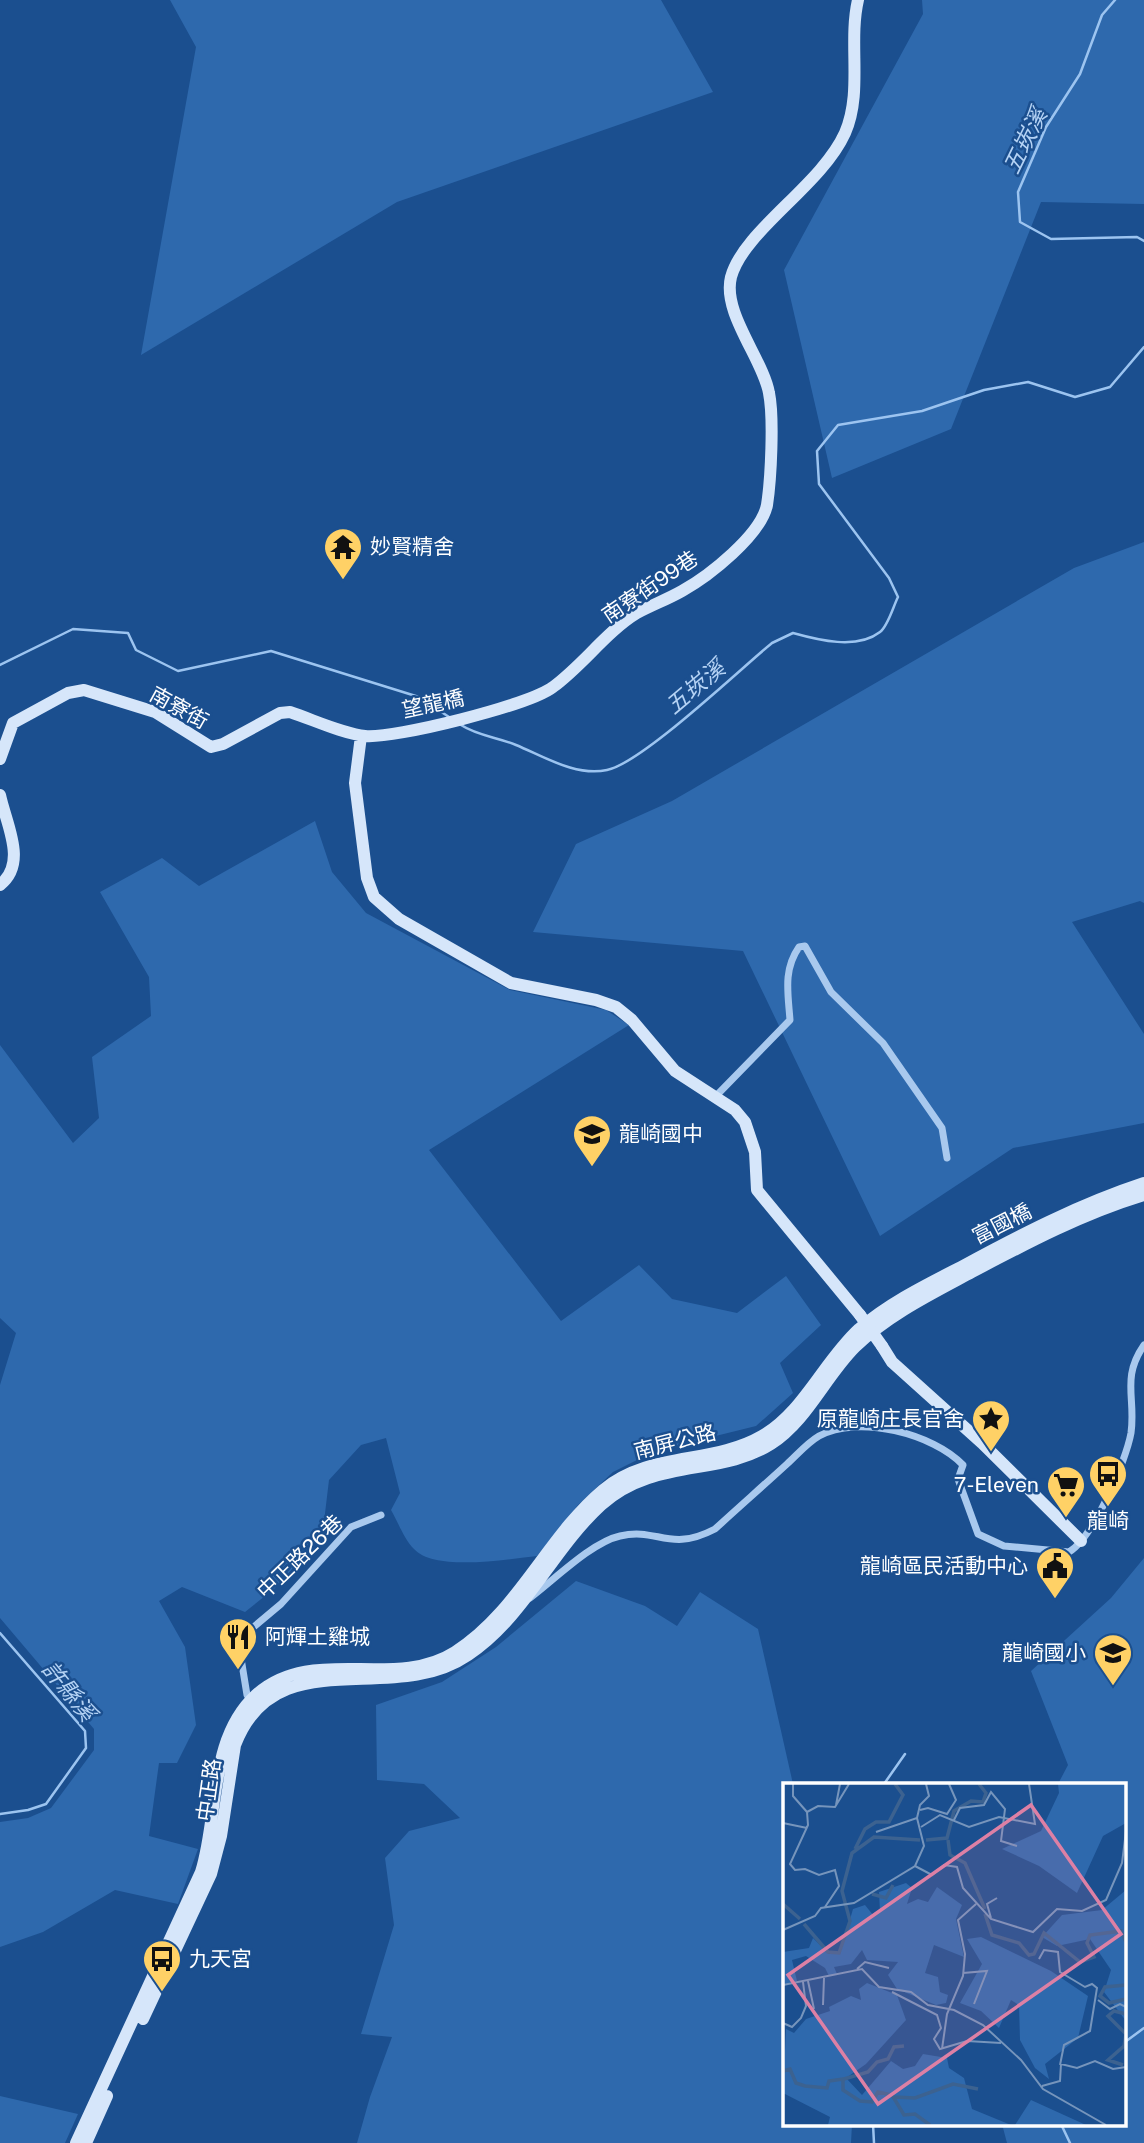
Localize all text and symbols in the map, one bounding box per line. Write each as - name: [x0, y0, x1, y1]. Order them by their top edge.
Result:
- water label: 五崁溪: [997, 101, 1053, 178]
- temple icon: 妙賢精舍: [322, 526, 364, 581]
- place label: 妙賢精舍: [370, 534, 454, 559]
- street label: 南寮街99巷: [597, 545, 702, 628]
- water label: 五崁溪: [660, 652, 732, 719]
- street label: 南寮街: [146, 681, 213, 734]
- street label: 望龍橋: [399, 685, 466, 722]
- school or university icon: 龍崎國中: [571, 1113, 613, 1168]
- place label: 龍崎國中: [619, 1121, 703, 1146]
- street label: 富國橋: [968, 1198, 1036, 1249]
- place icon: 原龍崎庄長官舍: [970, 1398, 1012, 1453]
- place label: 原龍崎庄長官舍: [817, 1406, 964, 1431]
- street label: 南屏公路: [631, 1419, 719, 1464]
- bus stop icon: 龍崎: [1087, 1453, 1129, 1508]
- supermarket icon: 7-Eleven: [1045, 1464, 1087, 1519]
- place label: 7-Eleven: [954, 1472, 1039, 1497]
- place label: 龍崎: [1087, 1508, 1129, 1533]
- street label: 中正路26巷: [252, 1510, 348, 1604]
- public building icon: 龍崎區民活動中心: [1034, 1545, 1076, 1600]
- place label: 龍崎區民活動中心: [860, 1553, 1028, 1578]
- restaurant icon: 阿輝土雞城: [217, 1616, 259, 1671]
- place label: 阿輝土雞城: [265, 1624, 370, 1649]
- school or university icon: 龍崎國小: [1092, 1632, 1134, 1687]
- place label: 龍崎國小: [1002, 1640, 1086, 1665]
- water label: 許縣溪: [37, 1655, 103, 1728]
- street label: 中正路: [192, 1757, 225, 1823]
- inset map: [783, 1783, 1126, 2126]
- bus stop icon: 九天宮: [141, 1938, 183, 1993]
- place label: 九天宮: [189, 1946, 252, 1971]

